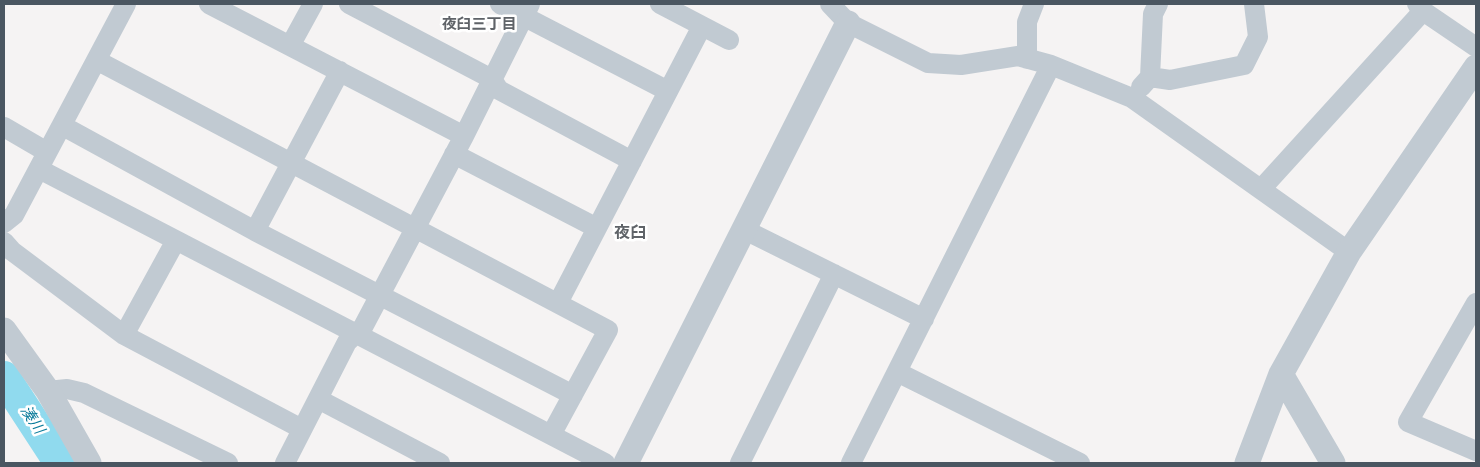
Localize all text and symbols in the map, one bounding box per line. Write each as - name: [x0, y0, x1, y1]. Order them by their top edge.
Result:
- district label: 夜臼三丁目: [442, 16, 516, 34]
- district label: 夜臼: [614, 224, 646, 244]
- water label: 湊川: [16, 403, 48, 437]

